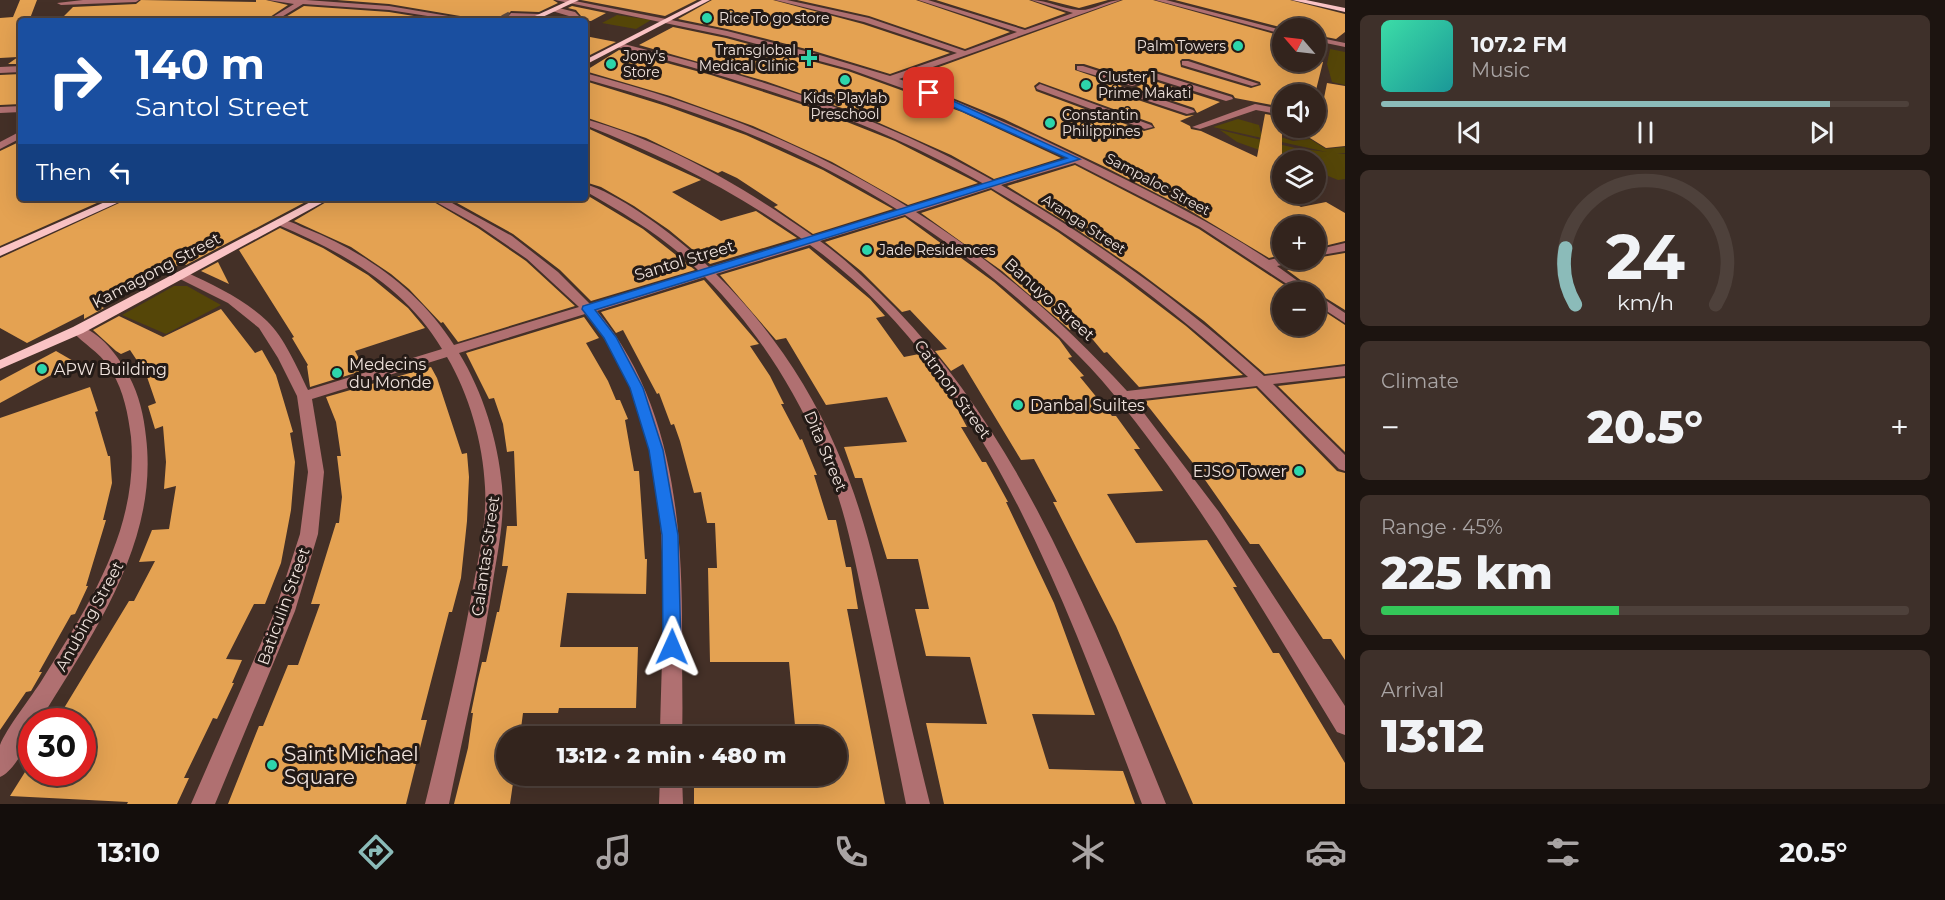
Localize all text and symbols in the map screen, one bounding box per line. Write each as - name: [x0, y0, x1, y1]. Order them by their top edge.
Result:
- place label: Rice To go store: [719, 9, 829, 27]
- marker: Rice To go store: [700, 11, 714, 25]
- north arrow: [1272, 18, 1326, 72]
- map controls: [1272, 18, 1326, 336]
- text: 107.2 FM: [1471, 31, 1567, 58]
- place label: Palm Towers: [1137, 37, 1226, 55]
- text: 140 m: [135, 38, 265, 90]
- marker: Palm Towers: [1231, 39, 1245, 53]
- place label: Transglobal Medical Clinic: [699, 41, 796, 75]
- icon: right: [36, 42, 114, 120]
- place label: Jony's Store: [622, 47, 665, 81]
- marker: Transglobal Medical Clinic: [800, 49, 818, 67]
- marker: Jony's Store: [604, 57, 618, 71]
- text: Music: [1471, 58, 1530, 82]
- pin: [903, 67, 954, 118]
- place label: Cluster 1 Prime Makati: [1098, 68, 1192, 102]
- marker: Kids Playlab Preschool: [838, 73, 852, 87]
- icon: arrive: [912, 76, 945, 109]
- marker: Cluster 1 Prime Makati: [1079, 78, 1093, 92]
- button: sound: [1272, 84, 1326, 138]
- place label: Kids Playlab Preschool: [803, 89, 887, 123]
- text: Santol Street: [135, 90, 309, 123]
- place label: Constantin Philippines: [1062, 106, 1140, 140]
- marker: Constantin Philippines: [1043, 116, 1057, 130]
- icon: previous: [1453, 116, 1486, 149]
- icon: pause: [1629, 116, 1662, 149]
- icon: next: [1805, 116, 1838, 149]
- street label: Sampaloc Street: [1103, 149, 1214, 219]
- button: layers: [1272, 150, 1326, 204]
- icon: left: [104, 156, 137, 189]
- text: Then: [36, 159, 92, 186]
- street label: Aranga Street: [1039, 190, 1130, 258]
- button: +: [1272, 216, 1326, 270]
- text: 24: [1605, 219, 1685, 295]
- street label: Kamagong Street: [89, 228, 224, 312]
- street label: Santol Street: [632, 236, 737, 285]
- place label: Jade Residences: [878, 241, 996, 259]
- marker: Jade Residences: [860, 243, 874, 257]
- street label: Banuyo Street: [1001, 254, 1099, 345]
- button: −: [1272, 282, 1326, 336]
- text: km/h: [1616, 289, 1674, 315]
- street label: Catmon Street: [910, 336, 995, 443]
- place label: Medecins du Monde: [349, 355, 431, 392]
- place label: APW Building: [54, 360, 167, 379]
- marker: APW Building: [35, 362, 49, 376]
- marker: Medecins du Monde: [330, 366, 344, 380]
- text: Climate: [1381, 369, 1459, 393]
- place label: Danbal Suiltes: [1030, 396, 1145, 415]
- marker: Danbal Suiltes: [1011, 398, 1025, 412]
- text: 20.5°: [1587, 399, 1703, 454]
- text: −: [1381, 407, 1400, 447]
- text: +: [1890, 407, 1909, 447]
- street label: Dita Street: [800, 408, 851, 495]
- place label: EJSO Tower: [1193, 462, 1287, 481]
- marker: EJSO Tower: [1292, 464, 1306, 478]
- street label: Calantas Street: [468, 494, 503, 617]
- text: Range · 45%: [1381, 515, 1503, 539]
- street label: Baticulin Street: [253, 544, 314, 668]
- text: 225 km: [1381, 545, 1553, 600]
- street label: Anubing Street: [51, 558, 128, 674]
- position arrow: [640, 615, 704, 679]
- text: Arrival: [1381, 678, 1444, 702]
- speed limit sign: 30: [18, 708, 96, 786]
- text: 13:12: [1381, 708, 1484, 763]
- place label: Saint Michael Square: [284, 742, 419, 789]
- text: 13:12 · 2 min · 480 m: [557, 742, 786, 769]
- marker: Saint Michael Square: [265, 758, 279, 772]
- icon: directions: [355, 831, 397, 873]
- icon: music: [593, 831, 635, 873]
- icon: phone: [830, 831, 872, 873]
- icon: climate: [1067, 831, 1109, 873]
- icon: car: [1305, 831, 1347, 873]
- icon: filters: [1542, 831, 1584, 873]
- text: 13:10: [98, 836, 160, 869]
- text: 20.5°: [1779, 836, 1847, 869]

